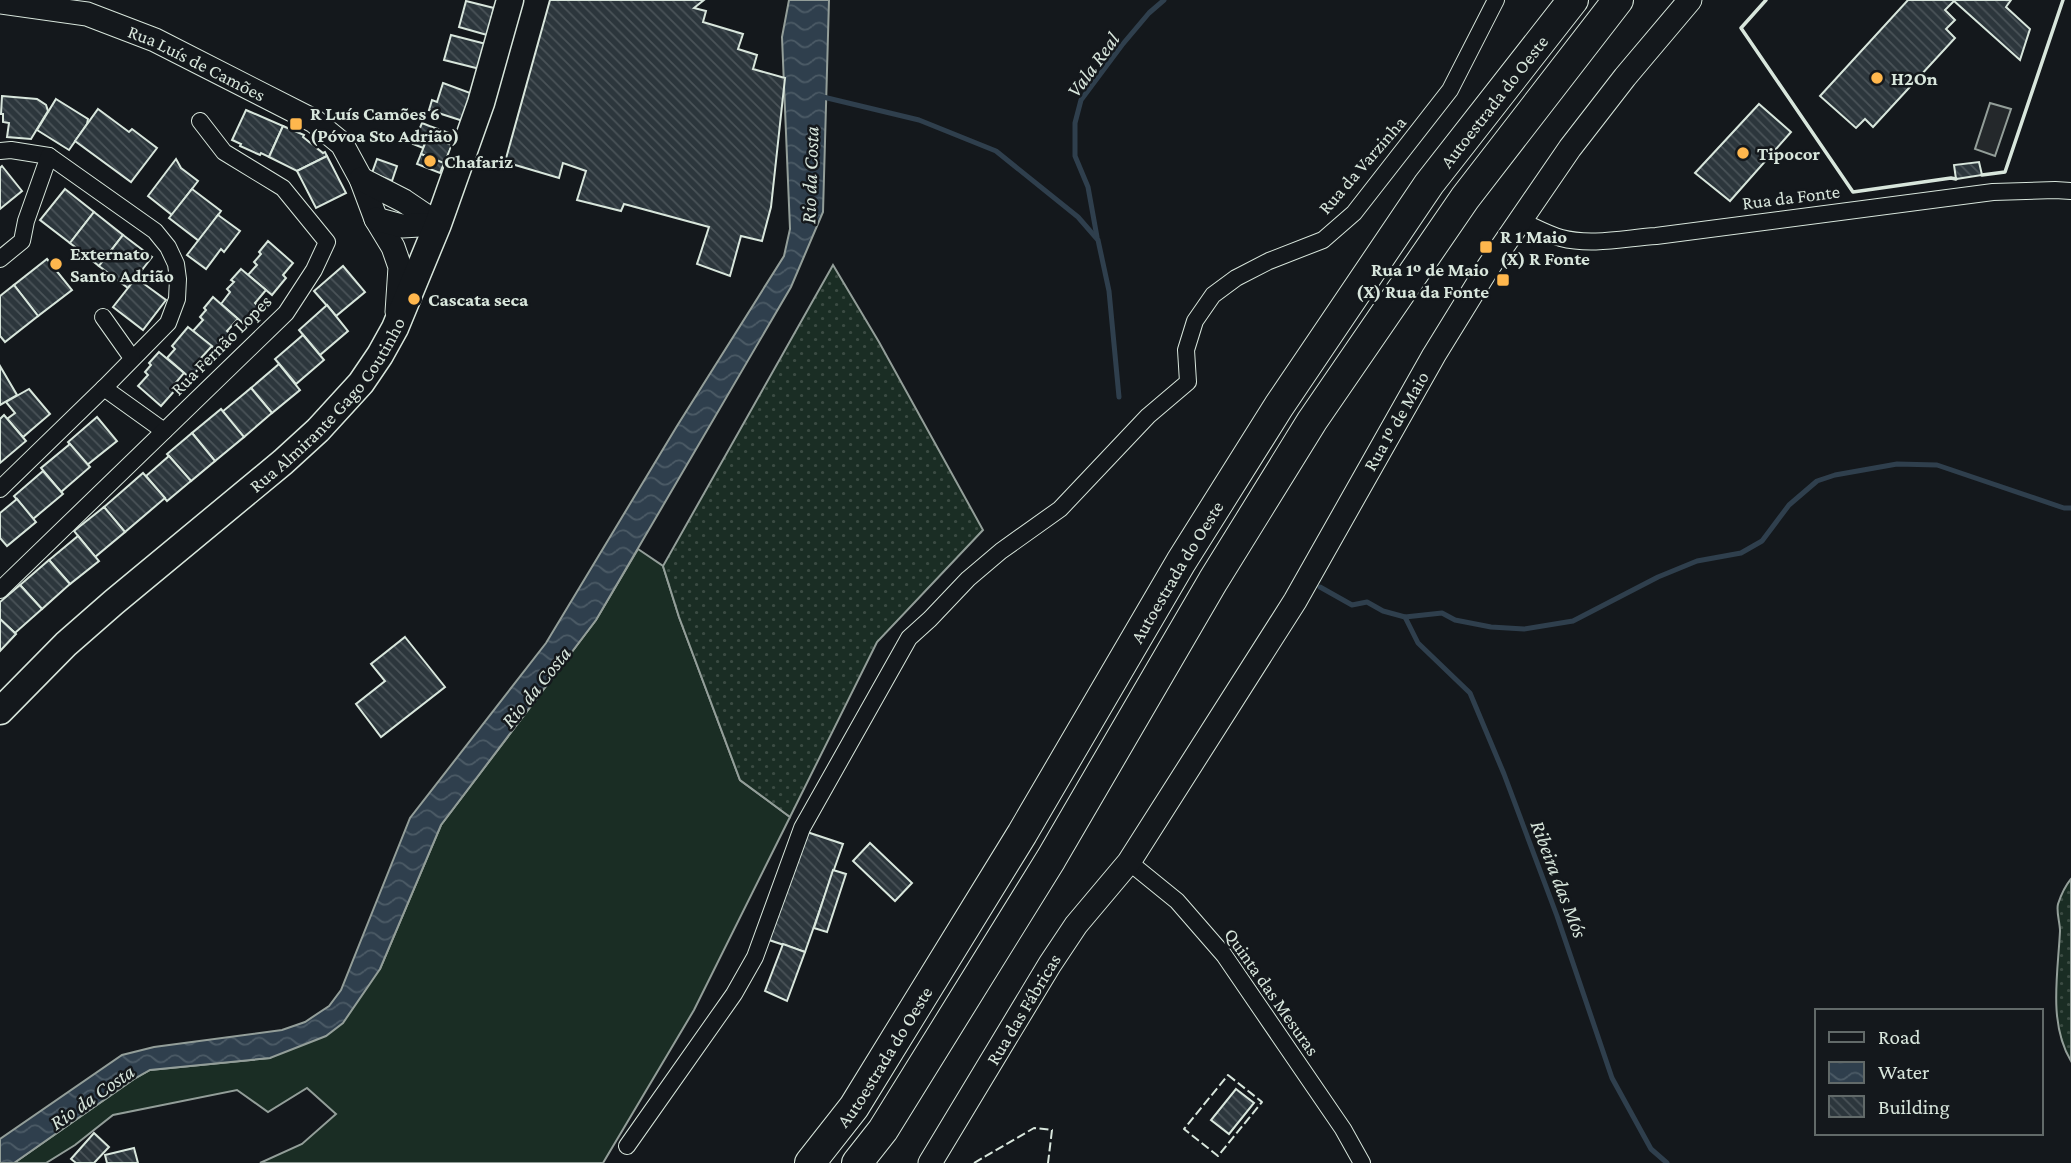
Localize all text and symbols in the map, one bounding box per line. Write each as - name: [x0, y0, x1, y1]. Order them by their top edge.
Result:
- street label: Rua Luís de Camões: [125, 20, 269, 105]
- water label: Vala Real: [1061, 27, 1125, 102]
- street label: Autoestrada do Oeste: [1435, 31, 1552, 172]
- place label: H2On: [1891, 68, 1938, 89]
- marker: H2On: [1869, 70, 1885, 86]
- place label: R Luís Camões 6 (Póvoa Sto Adrião): [310, 103, 460, 147]
- street label: Rua da Varzinha: [1314, 112, 1410, 218]
- marker: R Luís Camões 6 (Póvoa Sto Adrião): [288, 116, 304, 132]
- water label: Rio da Costa: [796, 126, 824, 224]
- place label: Tipocor: [1757, 143, 1821, 164]
- marker: Tipocor: [1735, 145, 1751, 161]
- place label: Chafariz: [444, 151, 513, 172]
- marker: Chafariz: [422, 153, 438, 169]
- street label: Rua da Fonte: [1741, 181, 1841, 213]
- place label: R 1 Maio (X) R Fonte: [1500, 226, 1590, 270]
- marker: R 1 Maio (X) R Fonte: [1478, 239, 1494, 255]
- place label: Externato Santo Adrião: [70, 243, 174, 286]
- marker: Externato Santo Adrião: [48, 256, 64, 272]
- place label: Rua 1º de Maio (X) Rua da Fonte: [1356, 259, 1489, 303]
- marker: Rua 1º de Maio (X) Rua da Fonte: [1495, 272, 1511, 288]
- place label: Cascata seca: [428, 289, 529, 310]
- street label: Rua Fernão Lopes: [166, 290, 276, 400]
- marker: Cascata seca: [406, 291, 422, 307]
- street label: Rua Almirante Gago Coutinho: [245, 314, 409, 496]
- street label: Rua 1º de Maio: [1359, 368, 1433, 474]
- street label: Autoestrada do Oeste: [1126, 497, 1227, 647]
- water label: Rio da Costa: [496, 641, 576, 732]
- water label: Ribeira das Mós: [1526, 817, 1593, 942]
- street label: Quinta das Mesuras: [1220, 924, 1324, 1060]
- street label: Rua das Fábricas: [981, 949, 1065, 1068]
- street label: Autoestrada do Oeste: [832, 982, 936, 1131]
- legend: [1815, 1009, 2043, 1135]
- text: Road: [1878, 1025, 1921, 1049]
- water label: Rio da Costa: [45, 1059, 139, 1135]
- text: Water: [1878, 1060, 1930, 1084]
- text: Building: [1878, 1095, 1950, 1119]

